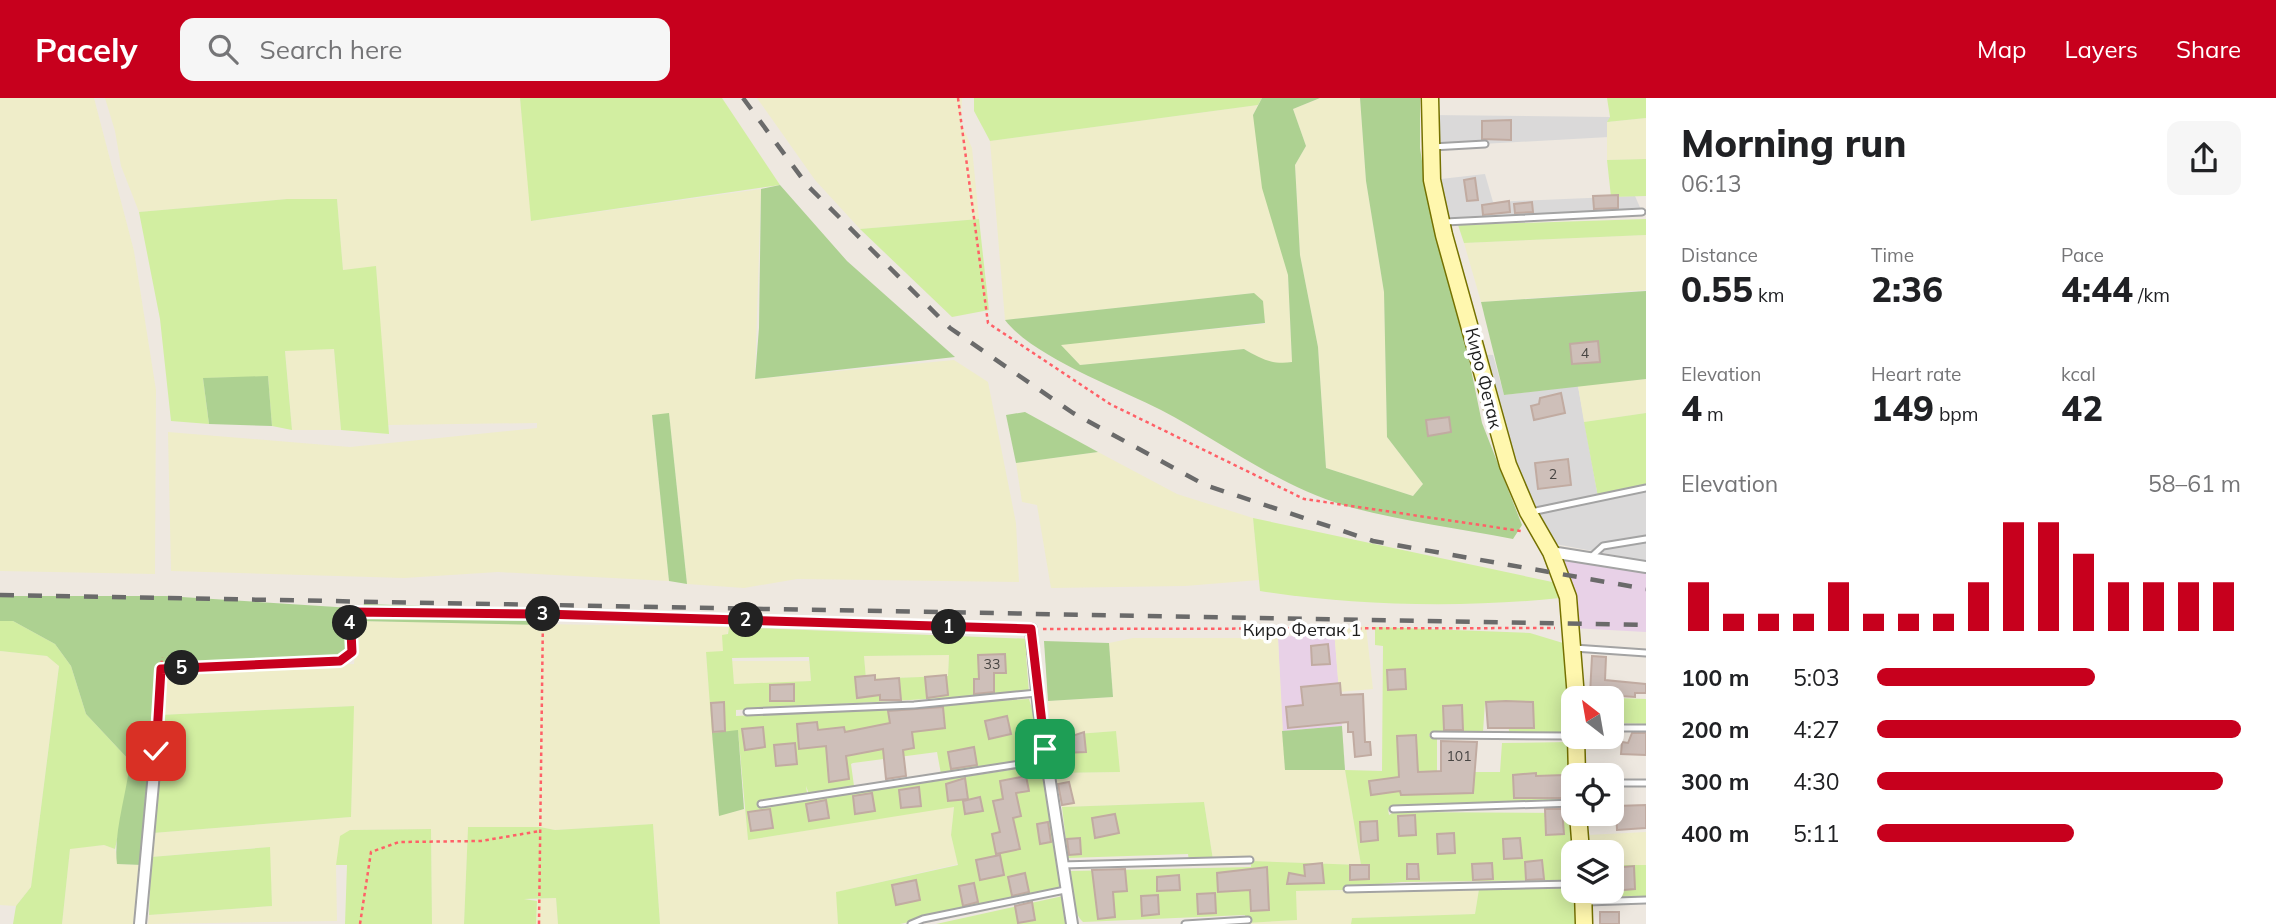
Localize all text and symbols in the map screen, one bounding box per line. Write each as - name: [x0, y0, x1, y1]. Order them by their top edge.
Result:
- search box: [180, 18, 670, 81]
- text: Pacely: [35, 29, 138, 70]
- icon: search: [204, 30, 242, 68]
- text: Search here: [260, 33, 403, 66]
- text: Map: [1977, 34, 2026, 64]
- text: Layers: [2064, 34, 2138, 64]
- text: Share: [2176, 34, 2241, 64]
- text: Morning run: [1681, 119, 1907, 167]
- button: share: [2167, 121, 2241, 195]
- text: 06:13: [1681, 169, 1741, 198]
- text: Distance: [1681, 243, 1758, 267]
- text: Time: [1871, 243, 1914, 267]
- text: Pace: [2061, 243, 2104, 267]
- text: 0.55: [1681, 267, 1753, 311]
- text: 2:36: [1871, 267, 1943, 311]
- text: 4:44: [2061, 267, 2133, 311]
- text: km: [1753, 283, 1785, 307]
- text: /km: [2133, 283, 2170, 307]
- street label: Киро Фетак: [1460, 325, 1508, 431]
- house number: 4: [1581, 344, 1590, 362]
- text: Elevation: [1681, 362, 1761, 386]
- text: Heart rate: [1871, 362, 1961, 386]
- text: kcal: [2061, 362, 2096, 386]
- text: 4: [1681, 386, 1702, 430]
- text: 149: [1871, 386, 1934, 430]
- text: 42: [2061, 386, 2103, 430]
- text: m: [1702, 402, 1724, 426]
- text: bpm: [1934, 402, 1978, 426]
- house number: 2: [1549, 465, 1557, 483]
- text: Elevation: [1681, 469, 1778, 498]
- text: 58–61 m: [2148, 469, 2241, 498]
- pin: 3: [526, 596, 560, 632]
- text: 3: [537, 601, 548, 625]
- pin: 2: [728, 602, 764, 638]
- pin: 4: [332, 606, 368, 640]
- text: 2: [740, 607, 751, 631]
- text: 4: [344, 610, 355, 634]
- pin: 1: [932, 610, 967, 644]
- text: 1: [943, 614, 954, 638]
- street label: Киро Фетак 1: [1243, 618, 1361, 641]
- pin: 5: [164, 650, 200, 686]
- text: 5: [176, 655, 187, 679]
- house number: 33: [984, 655, 1000, 673]
- text: 100 m: [1681, 663, 1749, 692]
- text: 5:03: [1793, 663, 1840, 692]
- north arrow: [1561, 686, 1624, 749]
- map controls: [1561, 686, 1624, 903]
- text: 200 m: [1681, 715, 1749, 744]
- text: 4:27: [1793, 715, 1840, 744]
- pin: [1015, 719, 1075, 779]
- pin: [126, 721, 186, 781]
- icon: arrive: [1026, 730, 1064, 768]
- icon: check: [137, 732, 175, 770]
- house number: 101: [1446, 747, 1472, 765]
- button: locate: [1561, 763, 1624, 826]
- text: 300 m: [1681, 767, 1749, 796]
- text: 4:30: [1793, 767, 1840, 796]
- text: 400 m: [1681, 819, 1749, 848]
- text: 5:11: [1793, 819, 1840, 848]
- button: layers: [1561, 840, 1624, 903]

